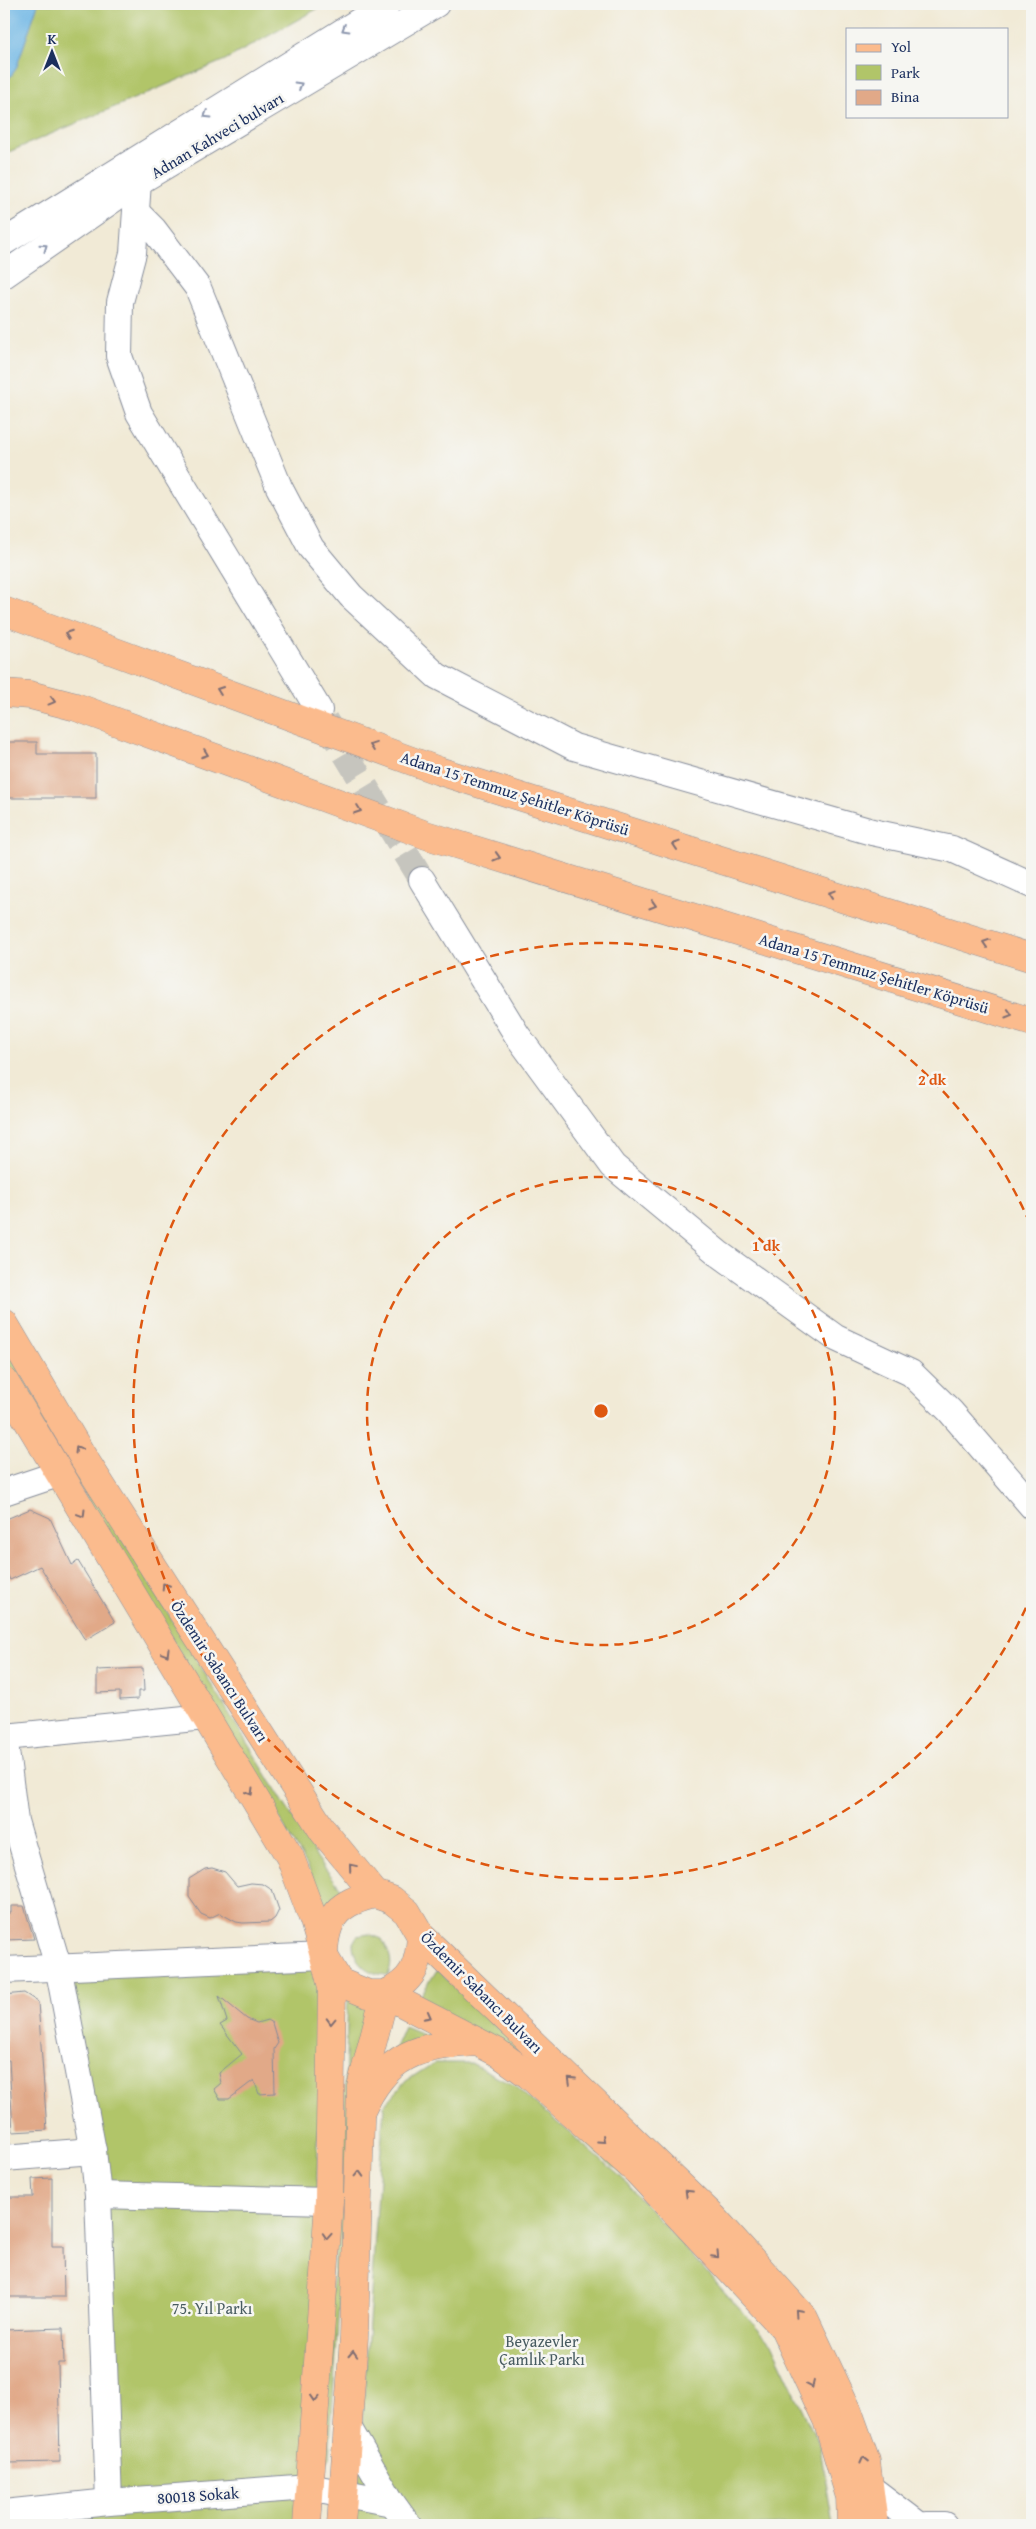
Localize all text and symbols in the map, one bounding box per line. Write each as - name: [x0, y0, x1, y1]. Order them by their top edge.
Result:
- one-way arrow: [341, 22, 350, 32]
- north arrow: [28, 28, 78, 78]
- legend: [846, 28, 1008, 118]
- text: K: [48, 29, 57, 49]
- text: Yol: [891, 36, 911, 57]
- text: Park: [891, 62, 920, 83]
- one-way arrow: [294, 81, 303, 91]
- street label: Adnan Kahveci bulvarı: [146, 86, 288, 184]
- text: Bina: [891, 86, 919, 107]
- one-way arrow: [203, 108, 212, 118]
- one-way arrow: [38, 244, 48, 253]
- one-way arrow: [64, 630, 72, 640]
- one-way arrow: [216, 686, 225, 696]
- one-way arrow: [47, 695, 55, 705]
- one-way arrow: [369, 742, 377, 752]
- street label: Adana 15 Temmuz Şehitler Köprüsü: [398, 745, 633, 841]
- one-way arrow: [200, 748, 209, 758]
- one-way arrow: [353, 804, 361, 814]
- one-way arrow: [672, 840, 681, 850]
- one-way arrow: [493, 852, 501, 862]
- one-way arrow: [827, 890, 836, 900]
- one-way arrow: [648, 900, 656, 910]
- street label: Adana 15 Temmuz Şehitler Köprüsü: [756, 927, 992, 1020]
- one-way arrow: [982, 939, 990, 949]
- one-way arrow: [1004, 1009, 1012, 1019]
- text: 2 dk: [918, 1069, 947, 1090]
- text: 1 dk: [752, 1235, 781, 1256]
- centre of rings: [592, 1402, 610, 1420]
- one-way arrow: [74, 1445, 84, 1454]
- one-way arrow: [75, 1508, 85, 1517]
- one-way arrow: [162, 1582, 172, 1591]
- street label: Özdemir Sabancı Bulvarı: [165, 1596, 275, 1747]
- one-way arrow: [159, 1647, 169, 1656]
- one-way arrow: [243, 1786, 253, 1795]
- one-way arrow: [349, 1863, 358, 1872]
- street label: Özdemir Sabancı Bulvarı: [415, 1925, 549, 2059]
- one-way arrow: [423, 2010, 432, 2020]
- one-way arrow: [325, 2017, 336, 2025]
- one-way arrow: [568, 2077, 577, 2086]
- one-way arrow: [596, 2134, 605, 2143]
- one-way arrow: [353, 2170, 364, 2178]
- one-way arrow: [685, 2190, 694, 2199]
- one-way arrow: [321, 2232, 332, 2240]
- one-way arrow: [710, 2250, 719, 2259]
- park label: 75. Yıl Parkı: [172, 2296, 253, 2320]
- one-way arrow: [795, 2309, 804, 2318]
- park label: Beyazevler Çamlık Parkı: [499, 2329, 585, 2371]
- one-way arrow: [347, 2350, 358, 2358]
- one-way arrow: [804, 2380, 815, 2389]
- one-way arrow: [310, 2394, 321, 2402]
- one-way arrow: [860, 2456, 870, 2464]
- street label: 80018 Sokak: [156, 2480, 241, 2510]

